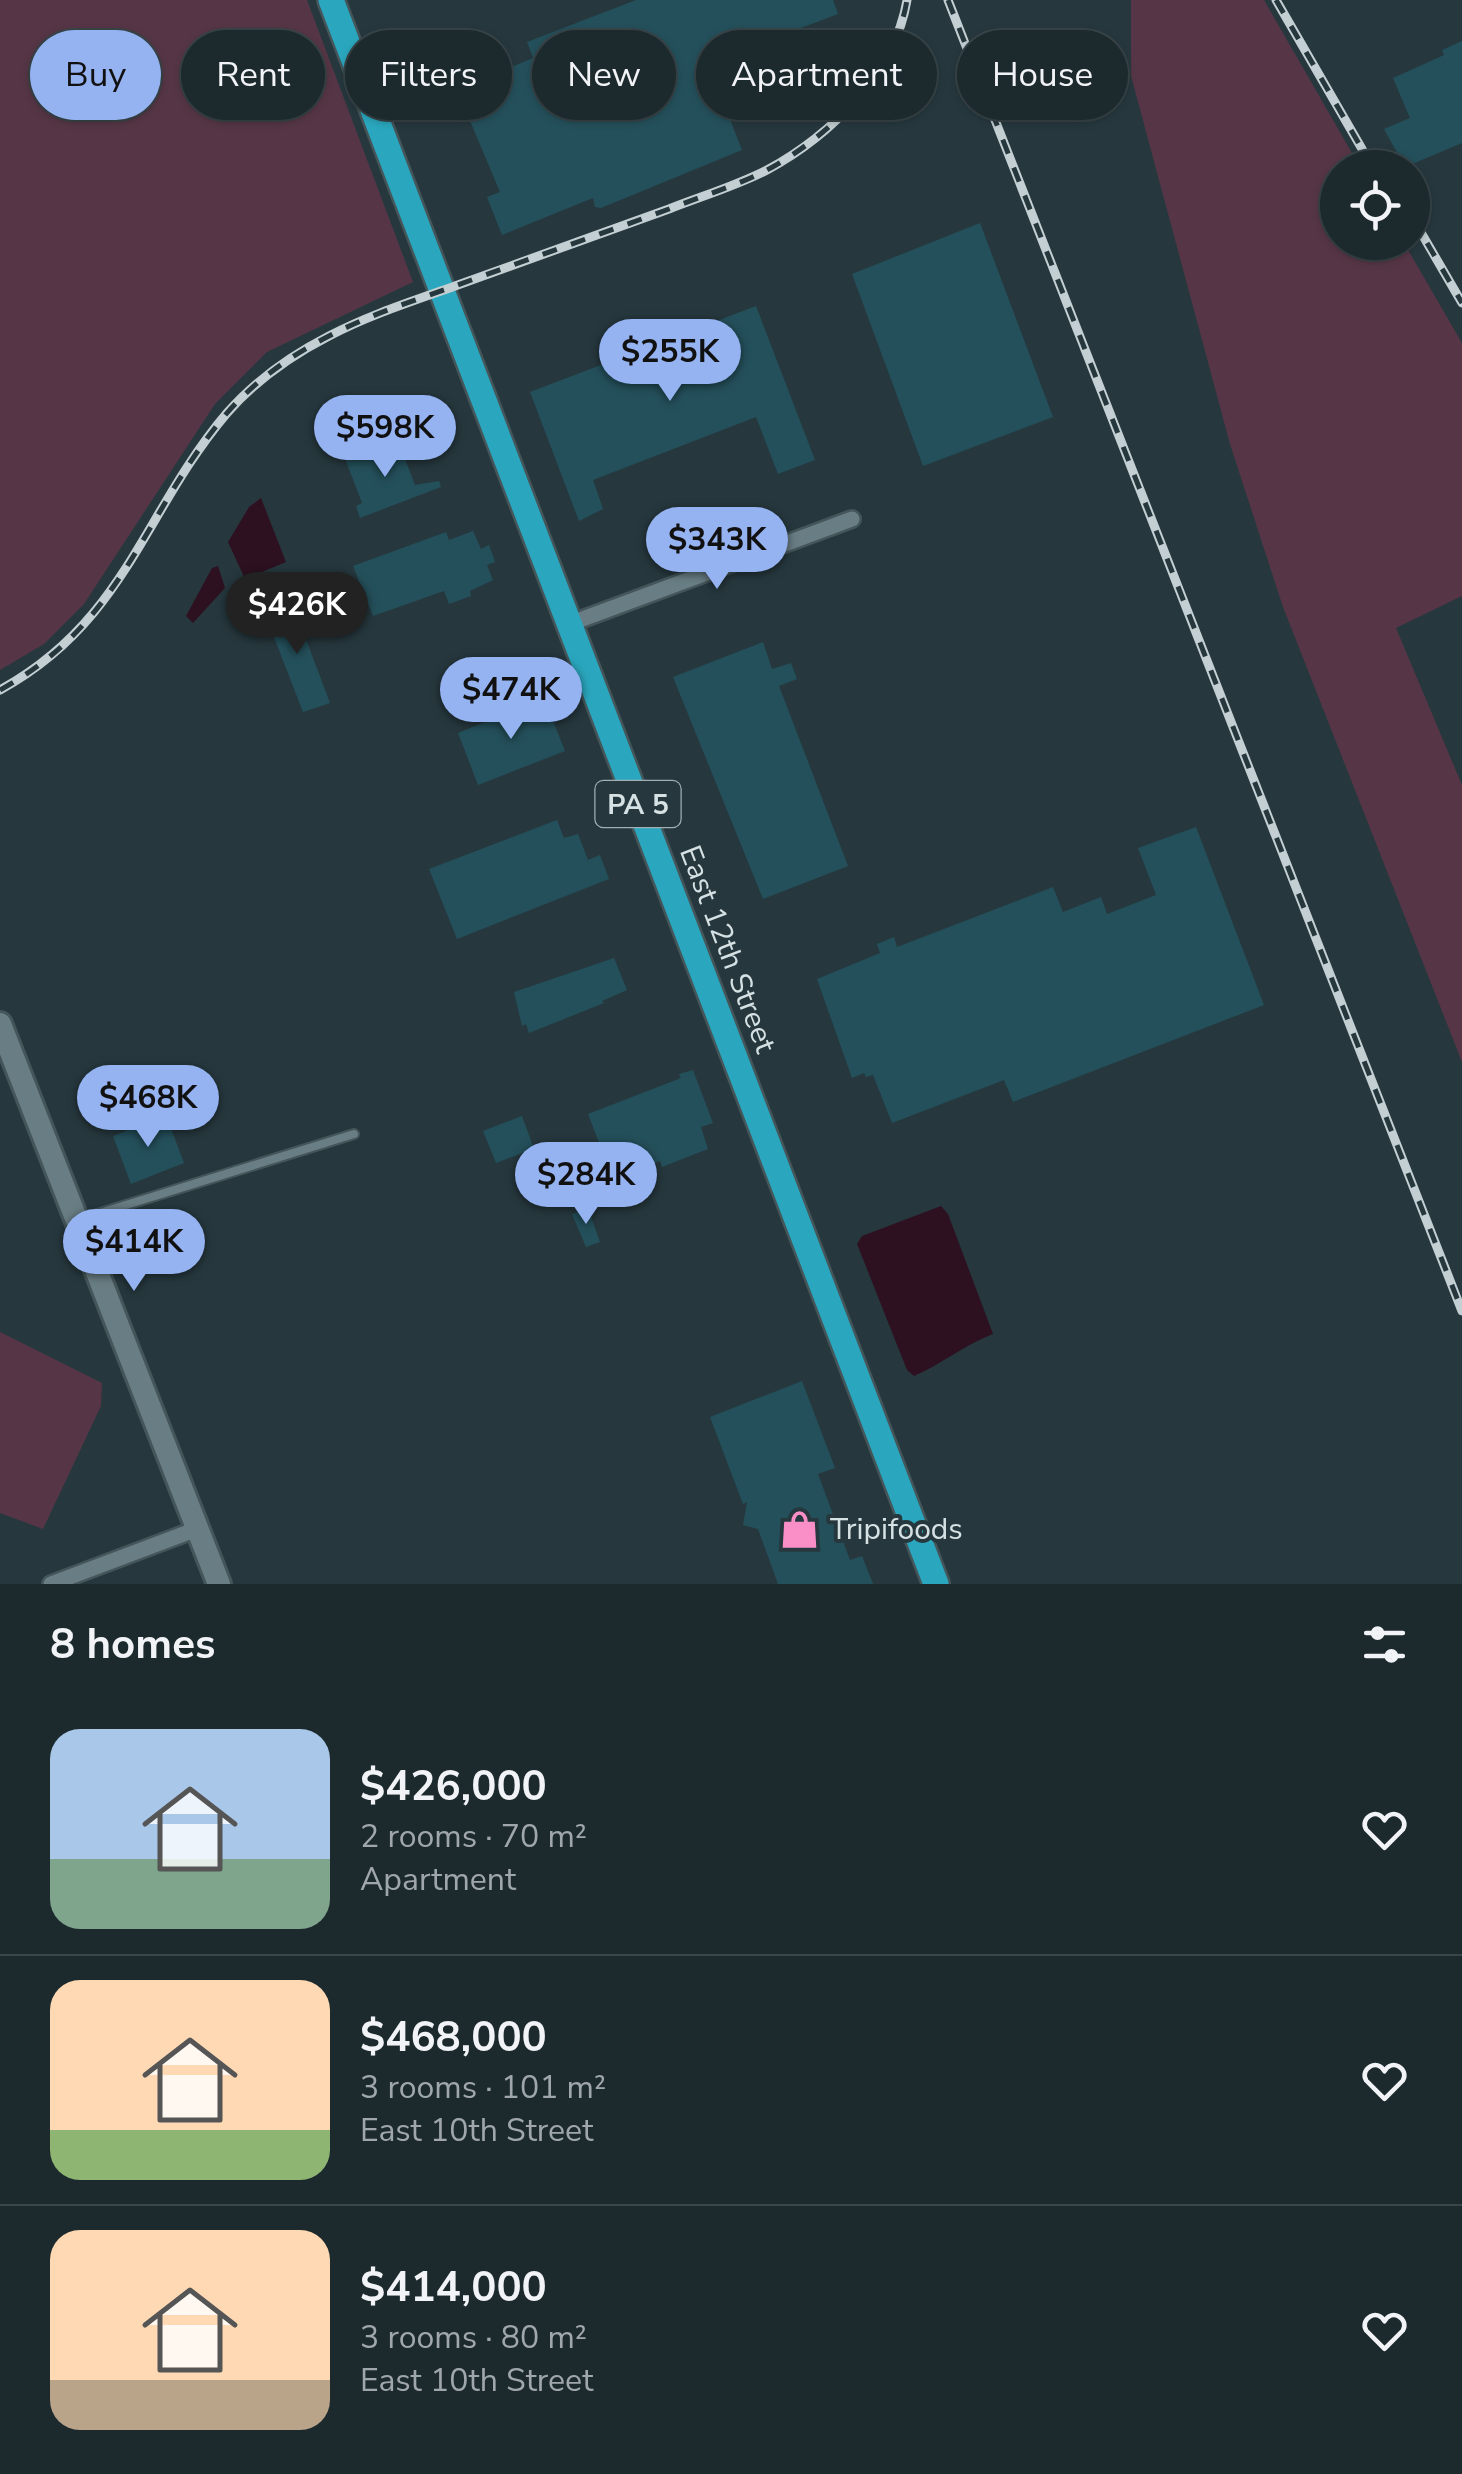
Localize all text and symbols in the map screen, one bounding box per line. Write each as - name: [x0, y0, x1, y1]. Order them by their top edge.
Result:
- chip: Buy: [30, 30, 161, 120]
- chip: Rent: [181, 30, 325, 120]
- chip: Filters: [345, 30, 512, 120]
- chip: New: [532, 30, 676, 120]
- chip: Apartment: [696, 30, 937, 120]
- chip: House: [957, 30, 1128, 120]
- map controls: [1320, 150, 1430, 260]
- button: locate: [1320, 150, 1430, 260]
- pin: $255K: [600, 319, 740, 404]
- text: $255K: [621, 330, 719, 373]
- pin: $598K: [315, 395, 455, 480]
- text: $598K: [336, 406, 434, 449]
- pin: $343K: [647, 507, 787, 592]
- text: $343K: [668, 518, 766, 561]
- pin: $426K: [227, 572, 367, 657]
- text: $426K: [248, 583, 346, 626]
- pin: $474K: [441, 657, 581, 742]
- text: $474K: [462, 668, 560, 711]
- road number: PA 5: [596, 781, 680, 827]
- street label: East 12th Street: [669, 840, 786, 1059]
- pin: $468K: [78, 1065, 218, 1150]
- text: $468K: [99, 1076, 197, 1119]
- pin: $284K: [516, 1142, 656, 1227]
- text: $284K: [537, 1153, 635, 1196]
- pin: $414K: [64, 1209, 204, 1294]
- text: $414K: [85, 1220, 183, 1263]
- shop icon: Tripifoods: [779, 1508, 821, 1550]
- place label: Tripifoods: [830, 1509, 963, 1550]
- text: 8 homes: [50, 1616, 215, 1673]
- icon: filters: [1357, 1617, 1412, 1672]
- text: $426,000: [360, 1758, 547, 1815]
- icon: home: [130, 1769, 250, 1889]
- icon: heart: [1357, 1802, 1412, 1857]
- text: 2 rooms · 70 m²: [360, 1815, 587, 1858]
- text: Apartment: [360, 1858, 516, 1901]
- text: $468,000: [360, 2009, 547, 2066]
- icon: home: [130, 2020, 250, 2140]
- icon: heart: [1357, 2053, 1412, 2108]
- text: 3 rooms · 101 m²: [360, 2066, 606, 2109]
- text: East 10th Street: [360, 2109, 593, 2152]
- text: $414,000: [360, 2259, 547, 2316]
- icon: home: [130, 2270, 250, 2390]
- icon: heart: [1357, 2303, 1412, 2358]
- text: 3 rooms · 80 m²: [360, 2316, 587, 2359]
- text: East 10th Street: [360, 2359, 593, 2402]

